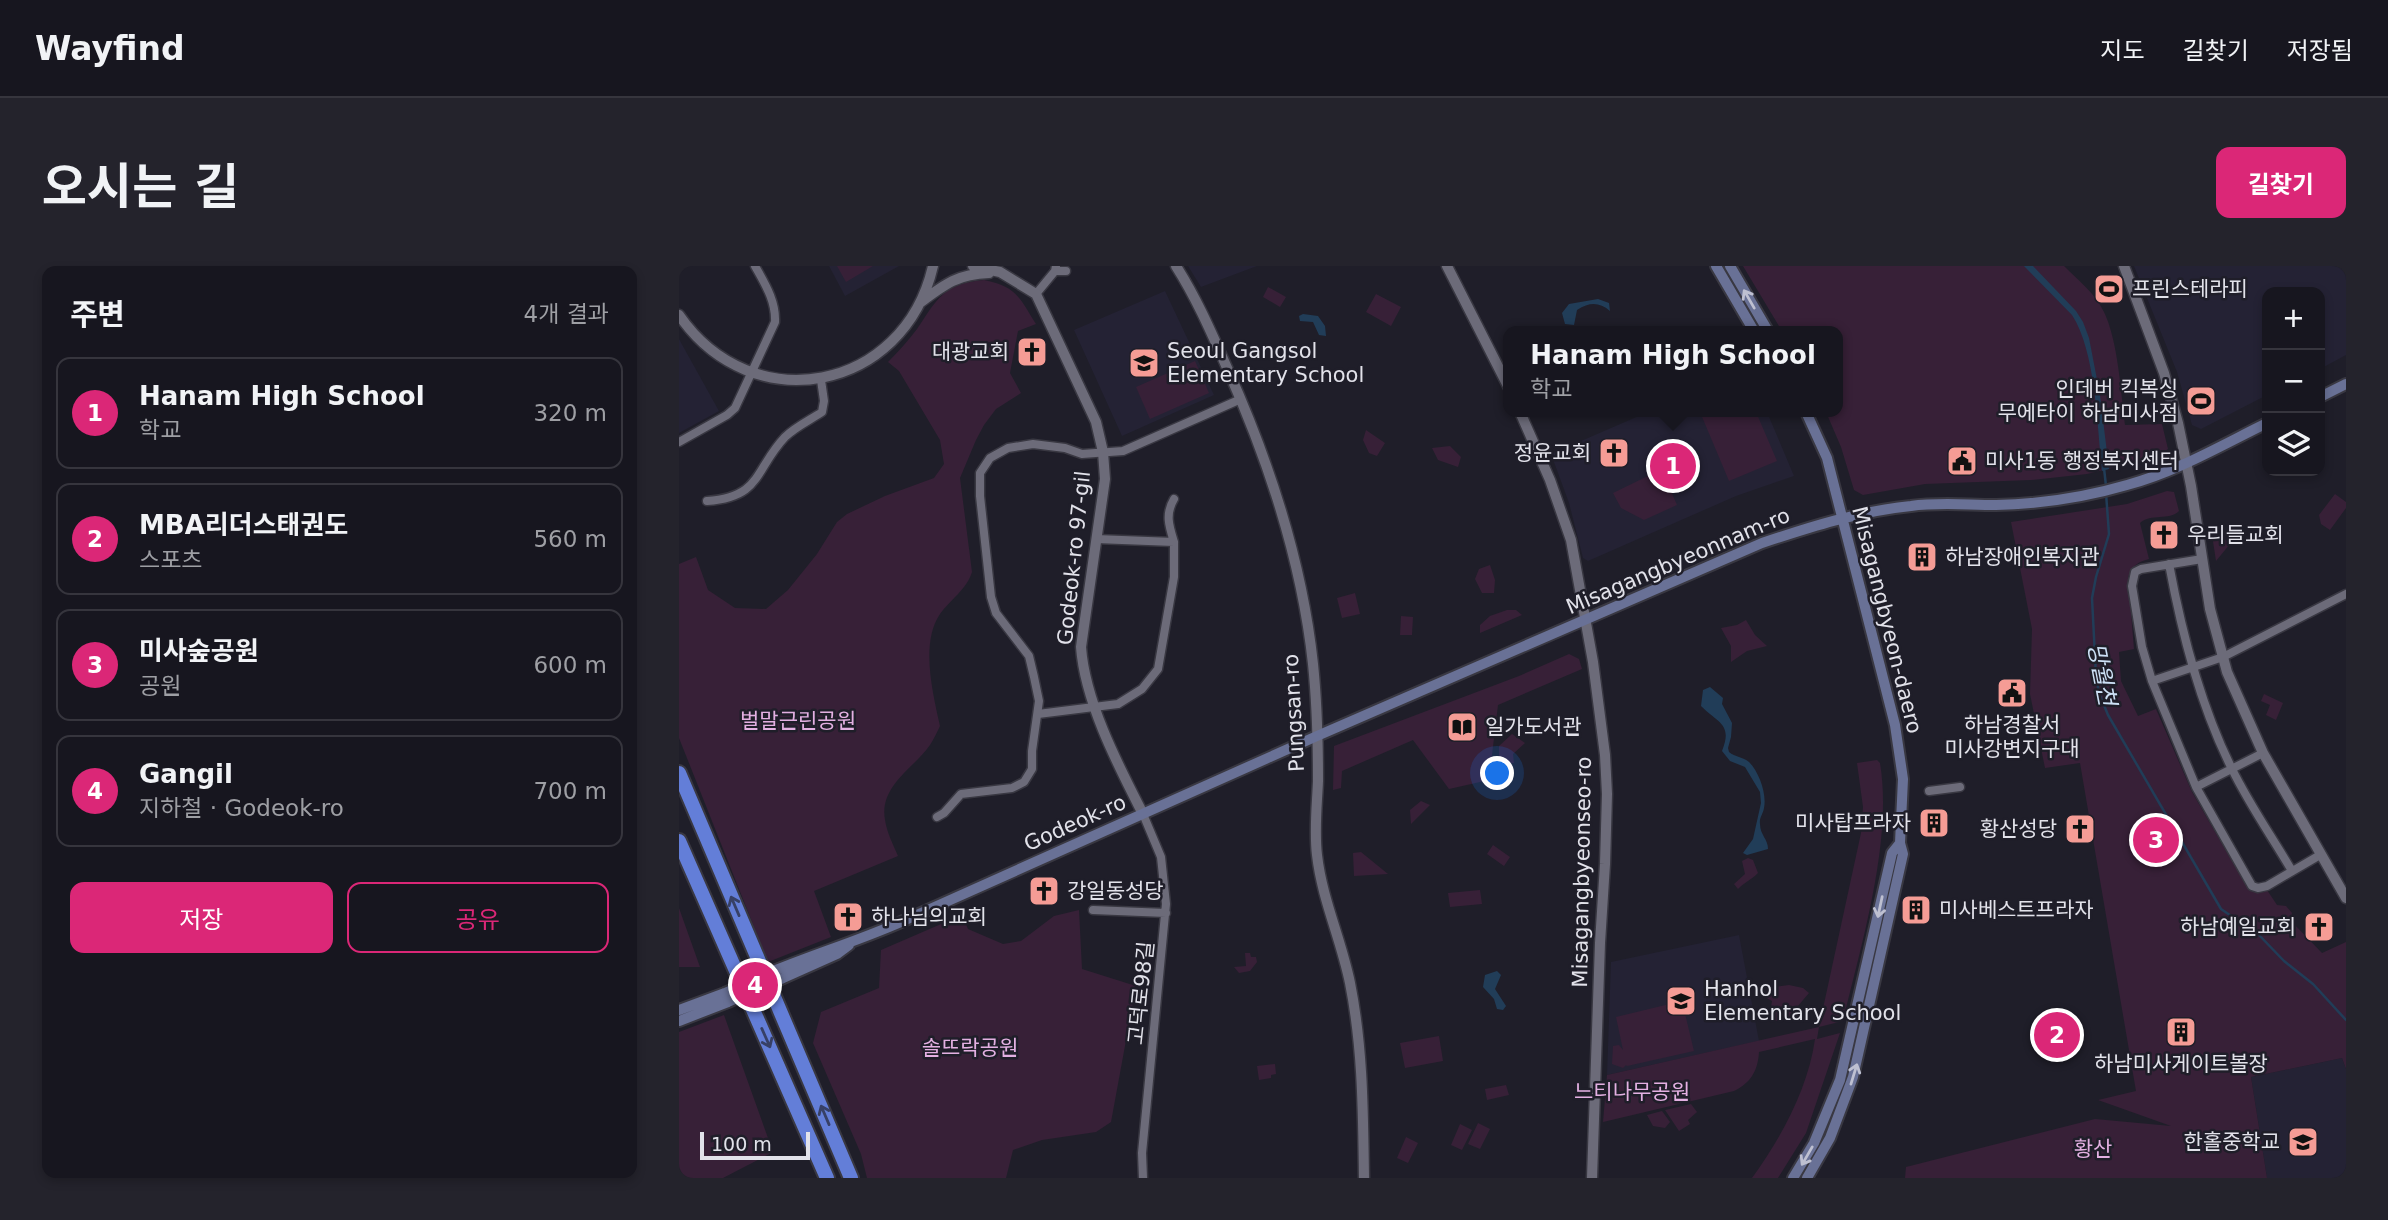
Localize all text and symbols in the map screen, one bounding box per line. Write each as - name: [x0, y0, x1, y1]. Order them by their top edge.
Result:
- text: Wayfind: [35, 29, 185, 68]
- text: 지도: [2100, 37, 2145, 65]
- text: 길찾기: [2183, 37, 2249, 65]
- text: 저장됨: [2287, 37, 2353, 65]
- button: 길찾기: [2216, 147, 2346, 218]
- text: 오시는 길: [42, 159, 239, 216]
- sports icon: 프린스테라피: [2092, 272, 2126, 306]
- place label: 프린스테라피: [2132, 277, 2248, 301]
- map controls: [2262, 287, 2325, 476]
- button: +: [2262, 287, 2325, 350]
- one-way arrow: [1742, 289, 1756, 309]
- text: 주변: [70, 297, 125, 332]
- text: 4개 결과: [524, 301, 609, 327]
- popup: [1503, 326, 1843, 417]
- church icon: 대광교회: [1015, 335, 1049, 369]
- place label: Seoul Gangsol Elementary School: [1167, 339, 1364, 387]
- place label: 대광교회: [932, 340, 1009, 364]
- text: Hanam High School: [1530, 340, 1816, 370]
- school or university icon: Seoul Gangsol Elementary School: [1127, 346, 1161, 380]
- button: −: [2262, 350, 2325, 413]
- text: 학교: [1530, 376, 1573, 402]
- place label: 인데버 킥복싱 무에타이 하남미사점: [1997, 377, 2178, 425]
- text: Hanam High School: [139, 381, 425, 411]
- sports icon: 인데버 킥복싱 무에타이 하남미사점: [2184, 384, 2218, 418]
- text: 1: [87, 400, 103, 426]
- text: 320 m: [533, 400, 607, 426]
- button: layers: [2262, 413, 2325, 476]
- text: 학교: [139, 417, 181, 443]
- church icon: 정윤교회: [1597, 436, 1631, 470]
- pin: 1: [1650, 440, 1696, 492]
- place label: 정윤교회: [1514, 441, 1591, 465]
- public building icon: 미사1동 행정복지센터: [1945, 444, 1979, 478]
- place label: 미사1동 행정복지센터: [1985, 449, 2179, 473]
- street label: Godeok-ro 97-gil: [1053, 470, 1095, 646]
- street label: Misagangbyeonnam-ro: [1563, 503, 1793, 619]
- street label: Misagangbyeon-daero: [1847, 504, 1927, 736]
- text: MBA리더스태권도: [139, 510, 348, 540]
- church icon: 우리들교회: [2147, 518, 2181, 552]
- place label: 우리들교회: [2187, 523, 2284, 547]
- text: 2: [87, 526, 103, 552]
- text: 560 m: [533, 526, 607, 552]
- building icon: 하남장애인복지관: [1905, 540, 1939, 574]
- place label: 하남장애인복지관: [1945, 545, 2100, 569]
- text: 스포츠: [139, 547, 202, 573]
- text: 미사숲공원: [139, 636, 259, 666]
- water label: 망월천: [2083, 640, 2121, 710]
- text: 3: [87, 652, 103, 678]
- text: 600 m: [533, 652, 607, 678]
- street label: Pungsan-ro: [1279, 653, 1309, 773]
- text: 공원: [139, 673, 181, 699]
- public building icon: 하남경찰서 미사강변지구대: [1995, 676, 2029, 710]
- park label: 벌말근린공원: [740, 709, 856, 733]
- library icon: 일가도서관: [1445, 710, 1479, 744]
- place label: 하남경찰서 미사강변지구대: [1944, 713, 2080, 761]
- place label: 일가도서관: [1485, 715, 1582, 739]
- your location: [1480, 756, 1514, 790]
- street label: Misagangbyeonseo-ro: [1568, 756, 1596, 988]
- text: Gangil: [139, 759, 233, 789]
- text: 4: [87, 778, 103, 804]
- text: 700 m: [533, 778, 607, 804]
- street label: Godeok-ro: [1020, 790, 1130, 856]
- text: 지하철 · Godeok-ro: [139, 795, 344, 821]
- building icon: 미사탑프라자: [1917, 806, 1951, 840]
- place label: 미사탑프라자: [1795, 811, 1911, 835]
- church icon: 황산성당: [2063, 812, 2097, 846]
- pin: 3: [2133, 814, 2179, 866]
- place label: 황산성당: [1980, 817, 2057, 841]
- church icon: 강일동성당: [1027, 874, 1061, 908]
- place label: 강일동성당: [1067, 879, 1164, 903]
- button: 저장: [70, 882, 333, 953]
- button: 공유: [347, 882, 609, 953]
- building icon: 미사베스트프라자: [1899, 893, 1933, 927]
- one-way arrow: [1872, 895, 1886, 918]
- one-way arrow: [728, 896, 741, 917]
- place label: 미사베스트프라자: [1939, 898, 2094, 922]
- church icon: 하나님의교회: [831, 900, 865, 934]
- place label: 하나님의교회: [871, 905, 987, 929]
- church icon: 하남예일교회: [2302, 910, 2336, 944]
- place label: 하남예일교회: [2180, 915, 2296, 939]
- street label: 고덕로98길: [1124, 940, 1158, 1046]
- pin: 4: [732, 959, 778, 1011]
- place label: Hanhol Elementary School: [1704, 977, 1901, 1025]
- school or university icon: Hanhol Elementary School: [1664, 984, 1698, 1018]
- pin: 2: [2034, 1009, 2080, 1061]
- building icon: 하남미사게이트볼장: [2164, 1015, 2198, 1049]
- one-way arrow: [760, 1027, 773, 1049]
- park label: 솔뜨락공원: [922, 1036, 1018, 1060]
- place label: 하남미사게이트볼장: [2094, 1052, 2268, 1076]
- one-way arrow: [1848, 1064, 1861, 1086]
- park label: 느티나무공원: [1574, 1080, 1690, 1104]
- one-way arrow: [817, 1105, 830, 1126]
- school or university icon: 한홀중학교: [2286, 1125, 2320, 1159]
- scale bar: [700, 1129, 810, 1161]
- place label: 한홀중학교: [2183, 1130, 2280, 1154]
- text: 100 m: [711, 1133, 772, 1155]
- park label: 황산: [2074, 1137, 2112, 1161]
- one-way arrow: [1800, 1145, 1813, 1166]

